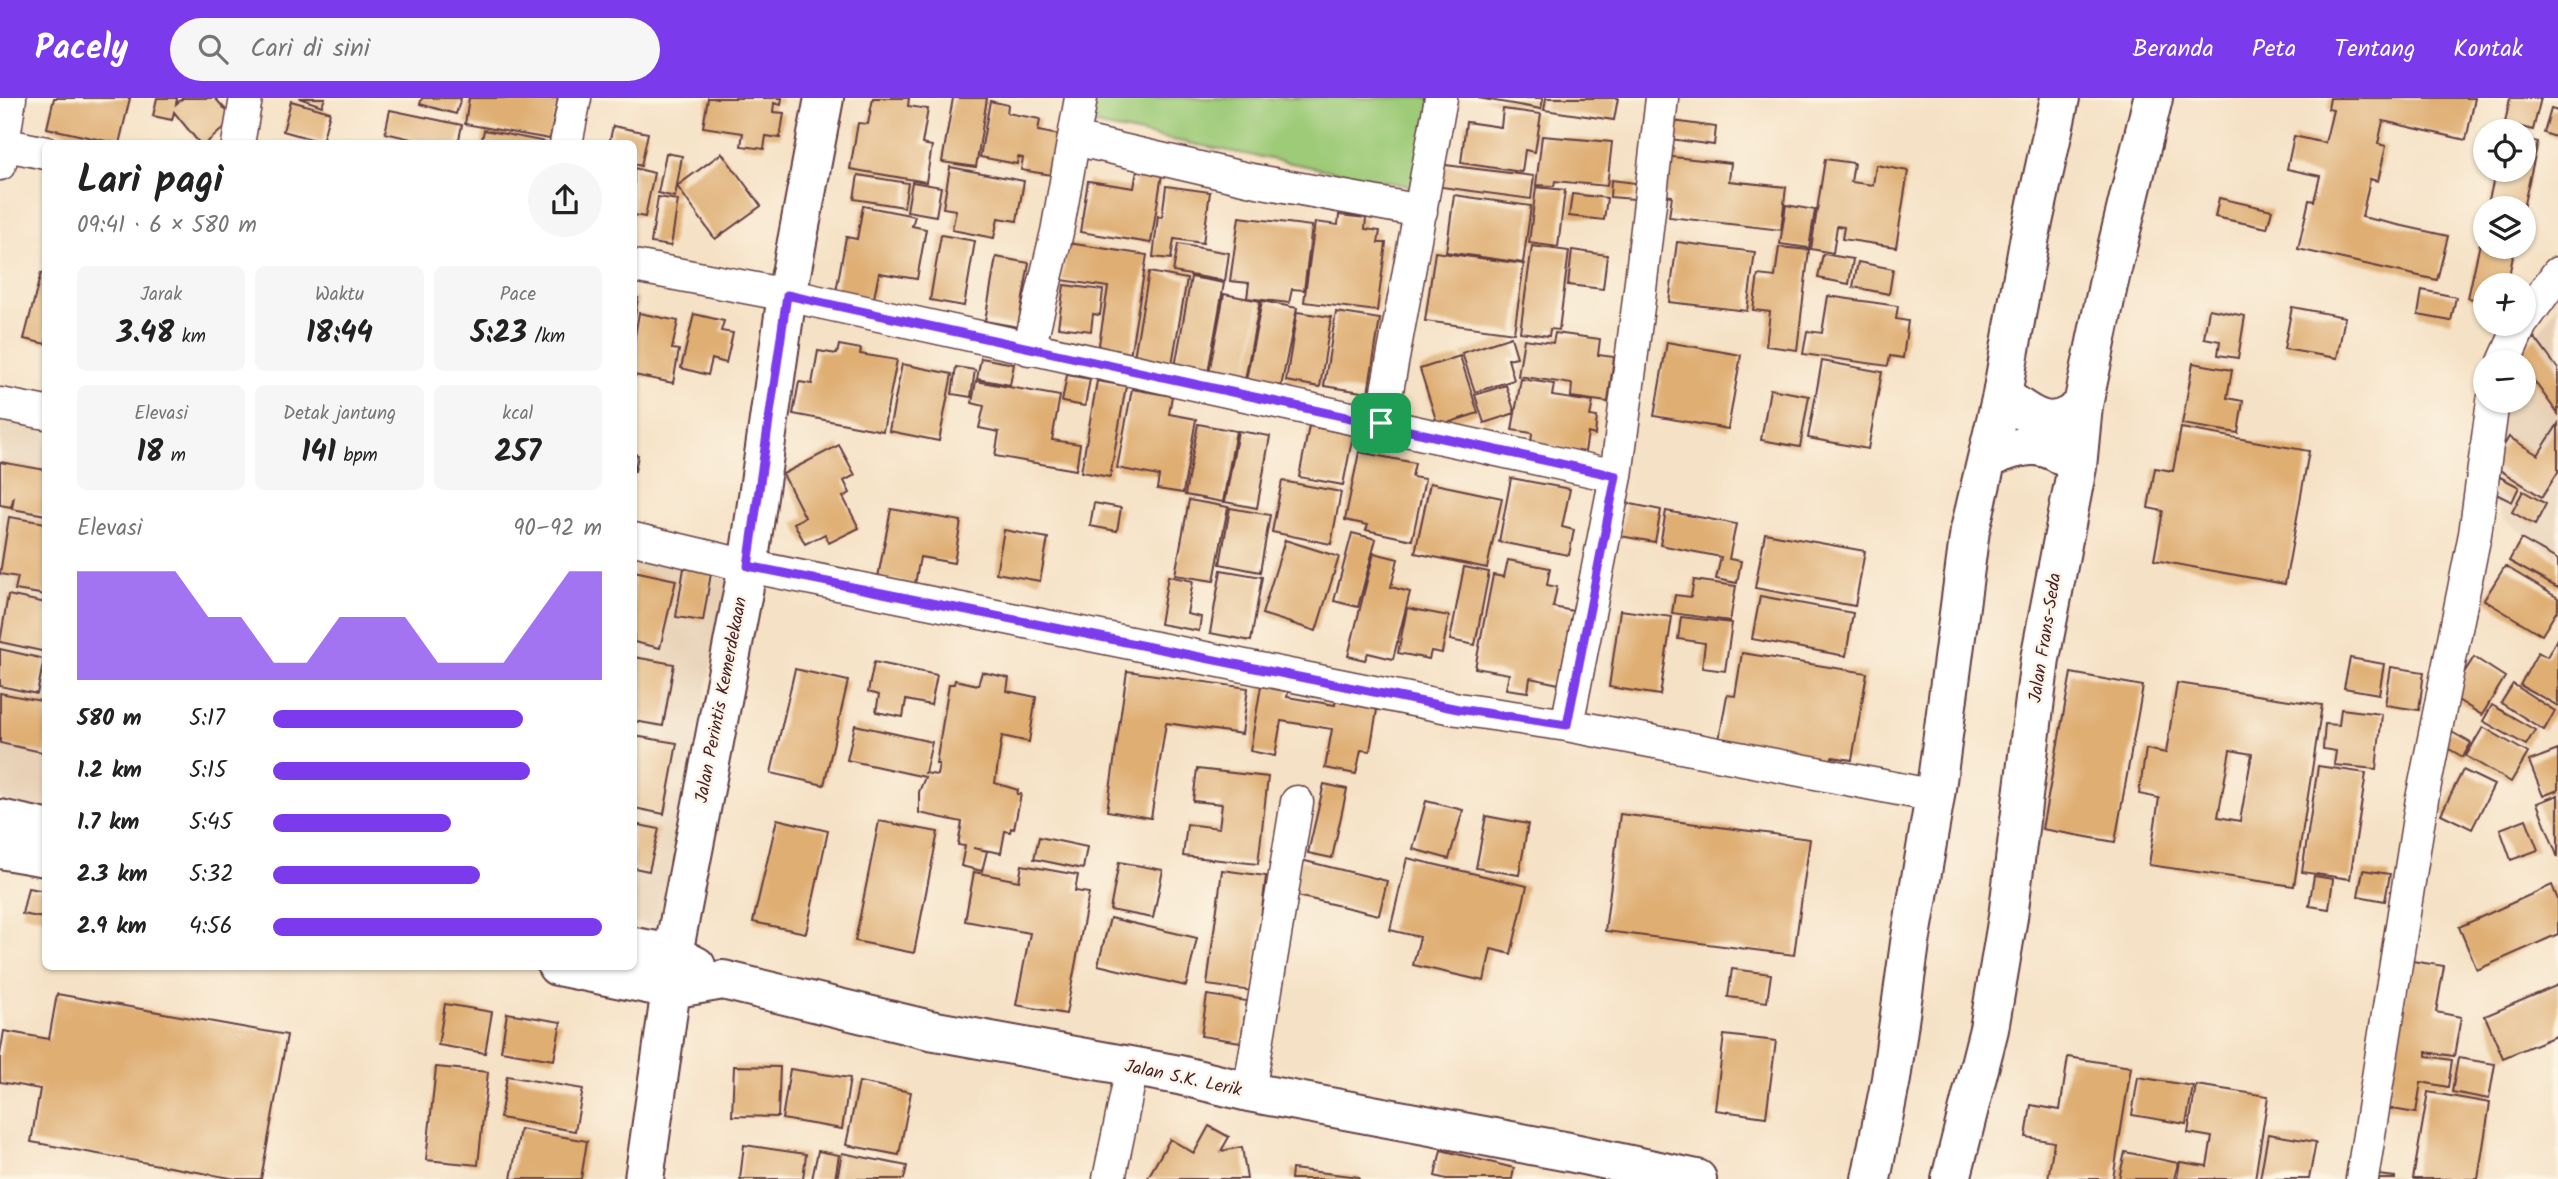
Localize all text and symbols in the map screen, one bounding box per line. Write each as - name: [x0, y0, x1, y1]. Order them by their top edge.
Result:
- search box: [170, 18, 660, 81]
- text: Pacely: [35, 23, 128, 76]
- text: Cari di sini: [250, 28, 370, 70]
- icon: search: [194, 30, 232, 68]
- text: Beranda: [2132, 30, 2214, 69]
- text: Peta: [2252, 30, 2296, 69]
- text: Tentang: [2334, 30, 2415, 69]
- text: Kontak: [2453, 30, 2523, 69]
- map controls: [2473, 119, 2536, 413]
- button: locate: [2473, 119, 2536, 182]
- text: Lari pagi: [77, 152, 223, 212]
- button: share: [528, 163, 602, 237]
- button: layers: [2473, 196, 2536, 259]
- text: 09:41 · 6 × 580 m: [77, 208, 257, 244]
- button: +: [2473, 273, 2536, 336]
- text: Jarak: [140, 280, 182, 310]
- text: Waktu: [315, 280, 364, 310]
- text: Pace: [500, 280, 536, 310]
- text: 3.48: [117, 310, 174, 358]
- text: 18:44: [306, 310, 373, 358]
- text: 5:23: [470, 310, 527, 358]
- text: km: [174, 322, 206, 352]
- text: /km: [527, 322, 565, 352]
- button: −: [2473, 350, 2536, 413]
- pin: [1351, 393, 1411, 453]
- text: Elevasi: [134, 399, 188, 429]
- text: Detak jantung: [283, 399, 396, 429]
- text: kcal: [502, 399, 533, 429]
- icon: arrive: [1362, 404, 1400, 442]
- text: 18: [136, 429, 163, 477]
- text: 141: [301, 429, 336, 477]
- text: 257: [494, 429, 541, 477]
- text: m: [163, 441, 186, 471]
- text: bpm: [336, 441, 378, 471]
- text: Elevasi: [77, 511, 142, 547]
- text: 90–92 m: [513, 511, 602, 547]
- street label: Jalan Frans-Seda: [2021, 571, 2071, 705]
- street label: Jalan Perintis Kemerdekaan: [688, 594, 756, 806]
- text: 580 m: [77, 701, 142, 737]
- text: 5:17: [189, 701, 225, 737]
- text: 1.2 km: [77, 753, 142, 789]
- text: 5:15: [189, 753, 227, 789]
- text: 1.7 km: [77, 805, 139, 841]
- text: 5:45: [189, 805, 232, 841]
- text: 2.3 km: [77, 857, 147, 893]
- text: 5:32: [189, 857, 234, 893]
- text: 2.9 km: [77, 909, 147, 945]
- text: 4:56: [189, 909, 232, 945]
- street label: Jalan S.K. Lerik: [1122, 1052, 1245, 1106]

